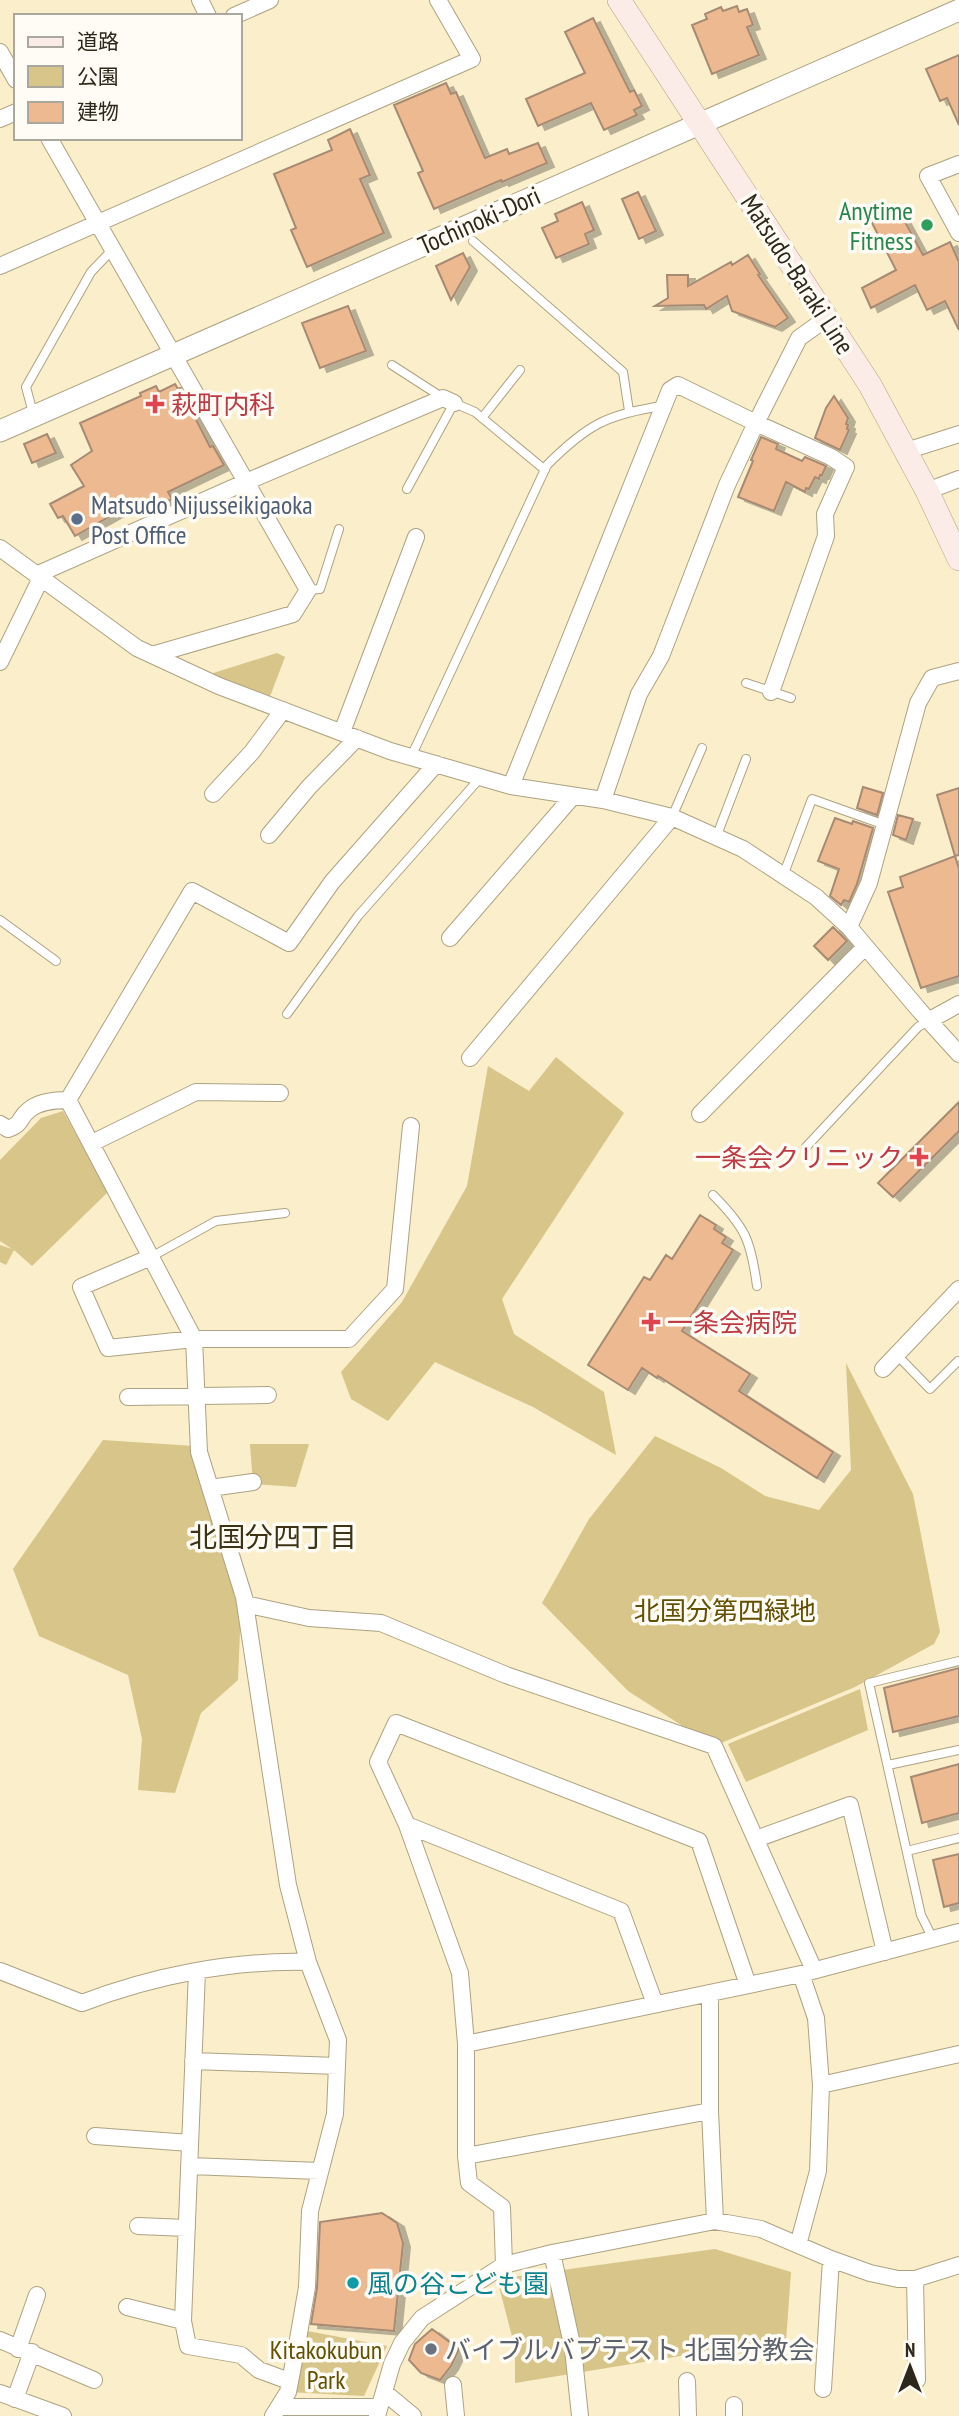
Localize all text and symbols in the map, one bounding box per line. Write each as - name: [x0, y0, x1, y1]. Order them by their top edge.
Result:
- legend: [14, 14, 242, 140]
- text: 道路: [77, 28, 119, 55]
- text: 公園: [77, 63, 119, 90]
- text: 建物: [77, 98, 119, 125]
- street label: Tochinoki-Dori: [413, 178, 545, 262]
- street label: Matsudo-Baraki Line: [734, 188, 862, 360]
- place label: Anytime Fitness: [839, 194, 913, 257]
- marker: Anytime Fitness: [919, 217, 935, 233]
- place label: 萩町内科: [171, 388, 275, 421]
- marker: 萩町内科: [145, 394, 165, 414]
- place label: Matsudo Nijusseikigaoka Post Office: [91, 488, 313, 551]
- marker: Matsudo Nijusseikigaoka Post Office: [69, 511, 85, 527]
- place label: 一条会クリニック: [695, 1141, 903, 1174]
- marker: 一条会クリニック: [909, 1147, 929, 1167]
- place label: 一条会病院: [667, 1306, 797, 1339]
- marker: 一条会病院: [641, 1312, 661, 1332]
- district label: 北国分四丁目: [189, 1518, 357, 1555]
- park label: 北国分第四緑地: [634, 1594, 816, 1627]
- place label: 風の谷こども園: [367, 2267, 549, 2300]
- marker: 風の谷こども園: [345, 2275, 361, 2291]
- north arrow: [875, 2332, 945, 2402]
- park label: Kitakokubun Park: [270, 2333, 382, 2396]
- place label: バイブルバプテスト 北国分教会: [445, 2333, 815, 2366]
- text: N: [905, 2338, 915, 2362]
- marker: バイブルバプテスト 北国分教会: [423, 2341, 439, 2357]

